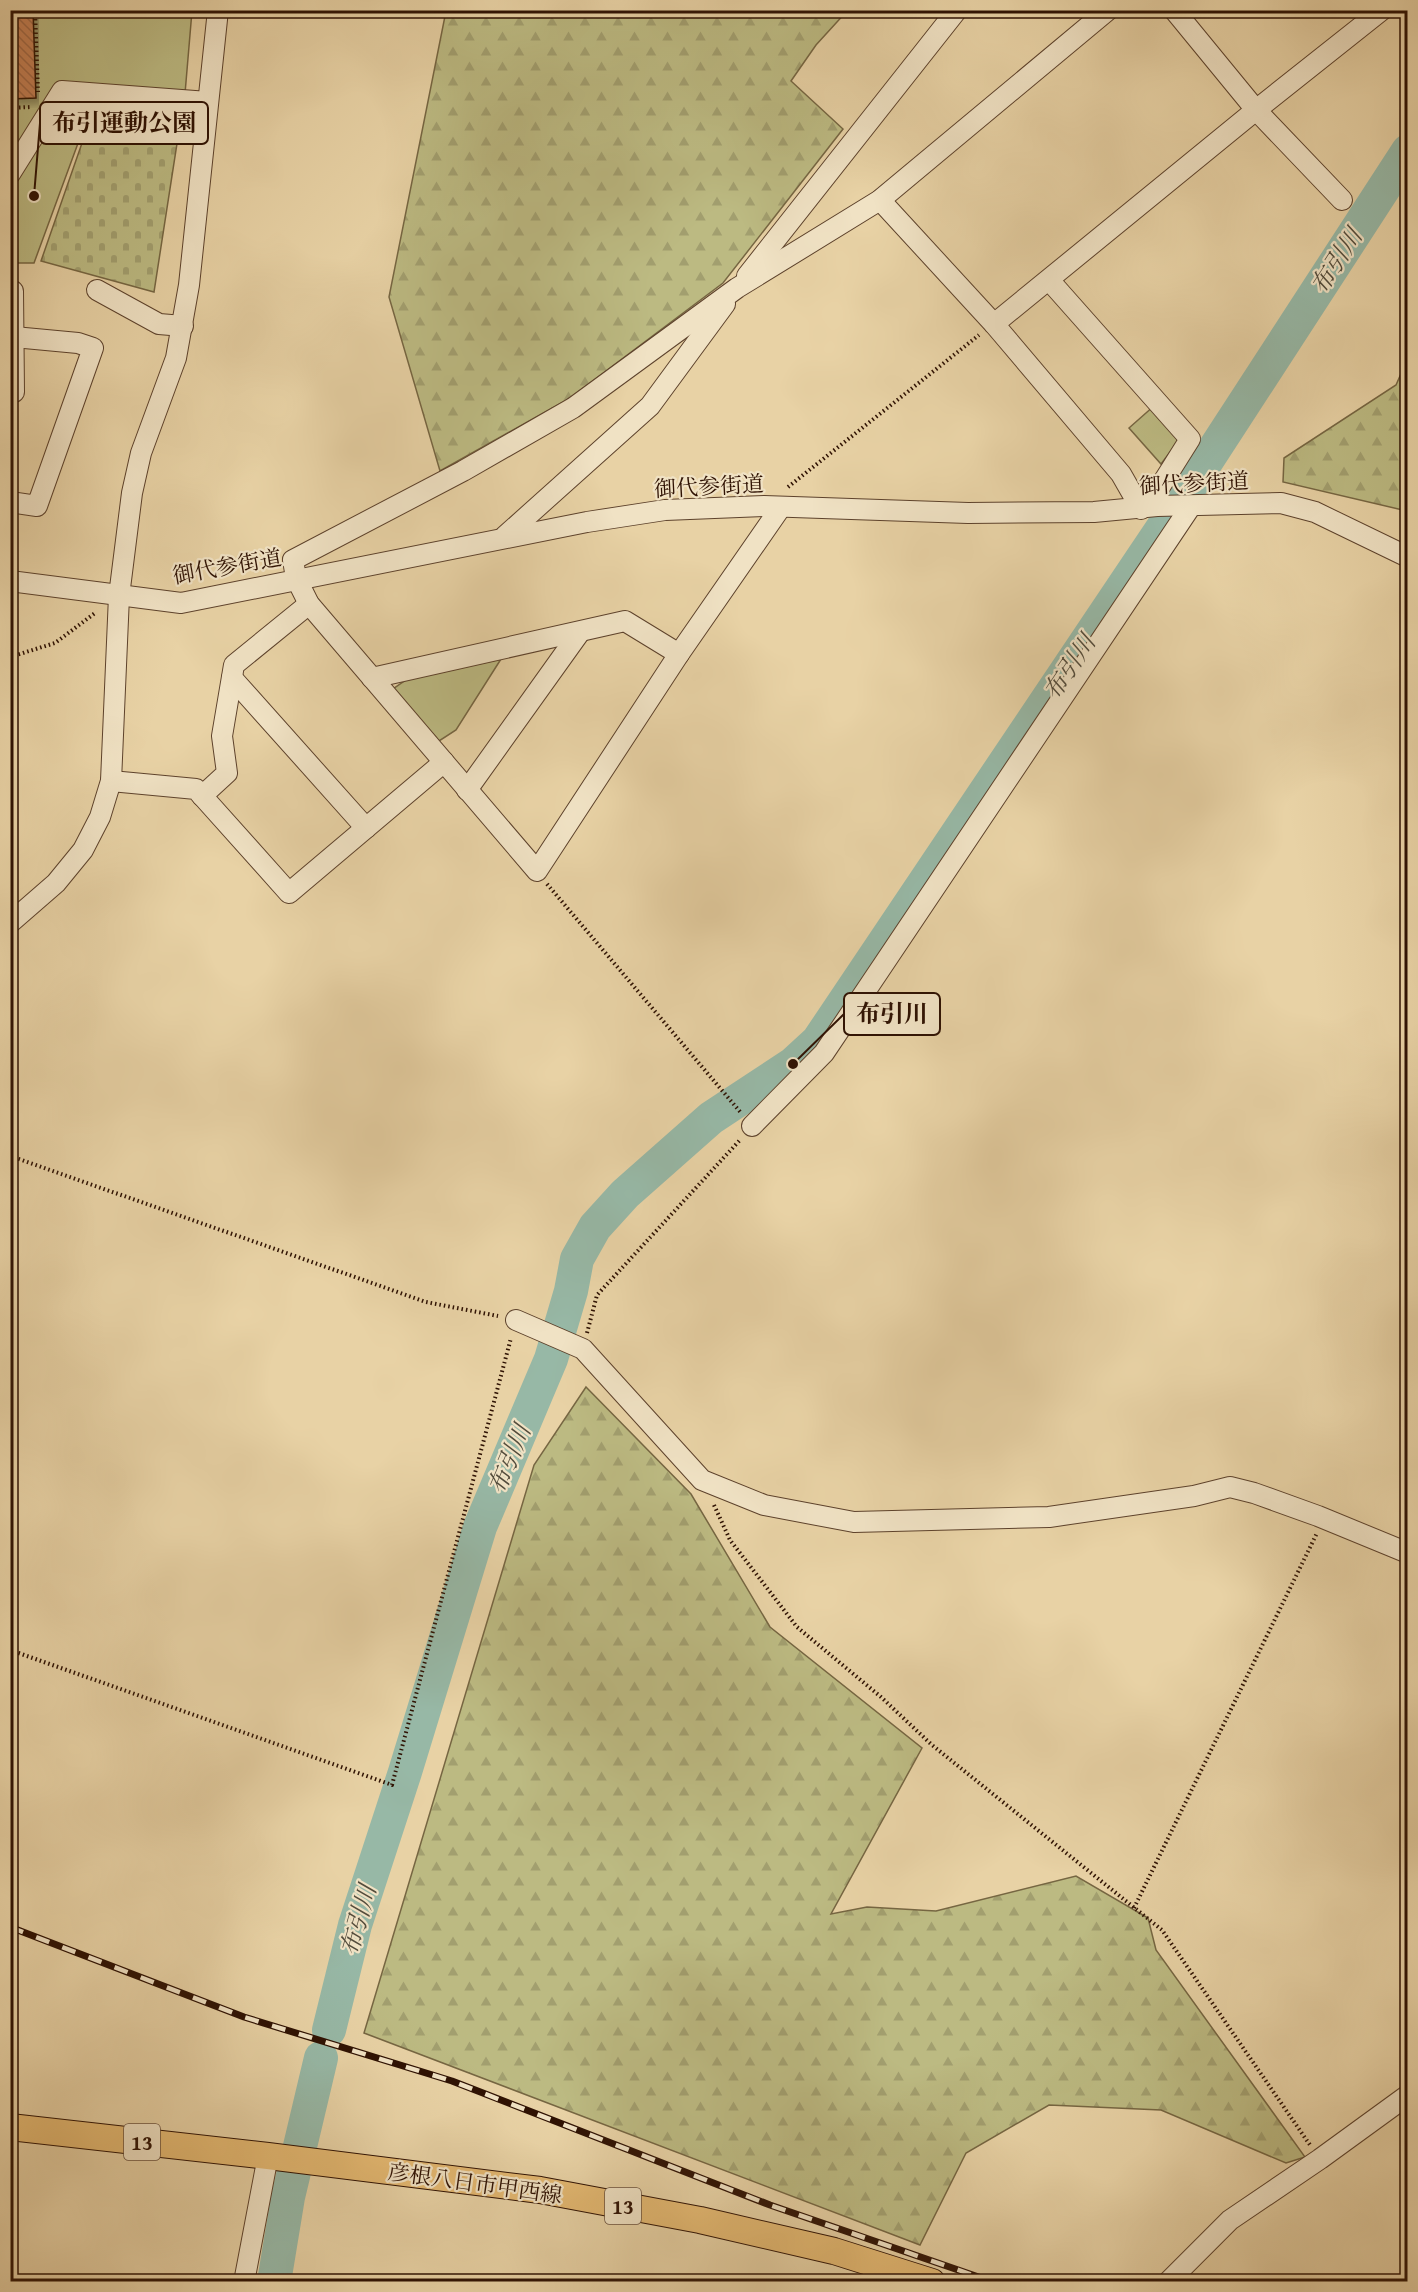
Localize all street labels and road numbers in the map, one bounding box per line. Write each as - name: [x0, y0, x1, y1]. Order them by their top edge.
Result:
- street label: 御代参街道: [1138, 464, 1250, 502]
- street label: 御代参街道: [653, 467, 765, 505]
- street label: 御代参街道: [170, 541, 284, 591]
- road number: 13: [124, 2124, 160, 2160]
- street label: 彦根八日市甲西線: [386, 2155, 564, 2211]
- road number: 13: [605, 2188, 641, 2224]

